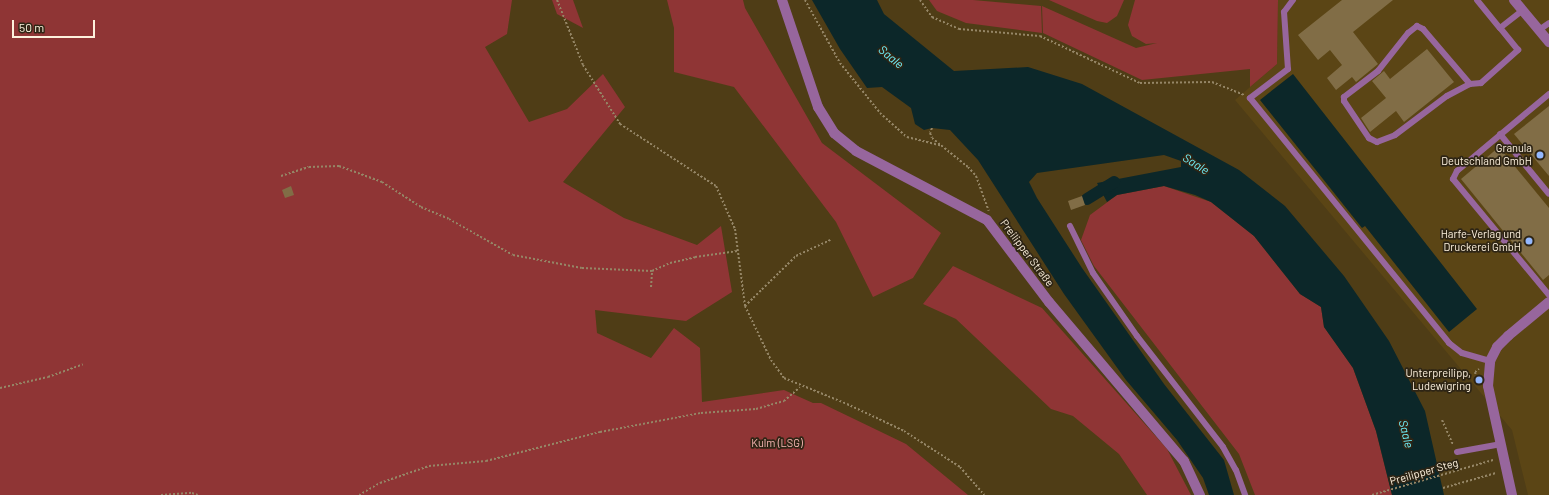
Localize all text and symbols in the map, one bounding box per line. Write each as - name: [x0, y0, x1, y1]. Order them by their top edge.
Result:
- scale bar: [14, 12, 97, 38]
- text: 50 m: [19, 20, 44, 34]
- water label: Saale: [876, 42, 906, 72]
- place label: Granula Deutschland GmbH: [1441, 142, 1532, 168]
- water label: Saale: [1180, 150, 1212, 178]
- marker: Granula Deutschland GmbH: [1535, 150, 1545, 160]
- street label: Preilipper Straße: [997, 217, 1057, 289]
- place label: Harfe-Verlag und Druckerei GmbH: [1441, 228, 1521, 254]
- marker: Harfe-Verlag und Druckerei GmbH: [1524, 236, 1534, 246]
- place label: Unterpreilipp, Ludewigring: [1405, 367, 1471, 393]
- marker: Unterpreilipp, Ludewigring: [1474, 375, 1484, 385]
- water label: Saale: [1396, 418, 1416, 450]
- park label: Kulm (LSG): [751, 436, 803, 450]
- street label: Preilipper Steg: [1388, 456, 1460, 488]

